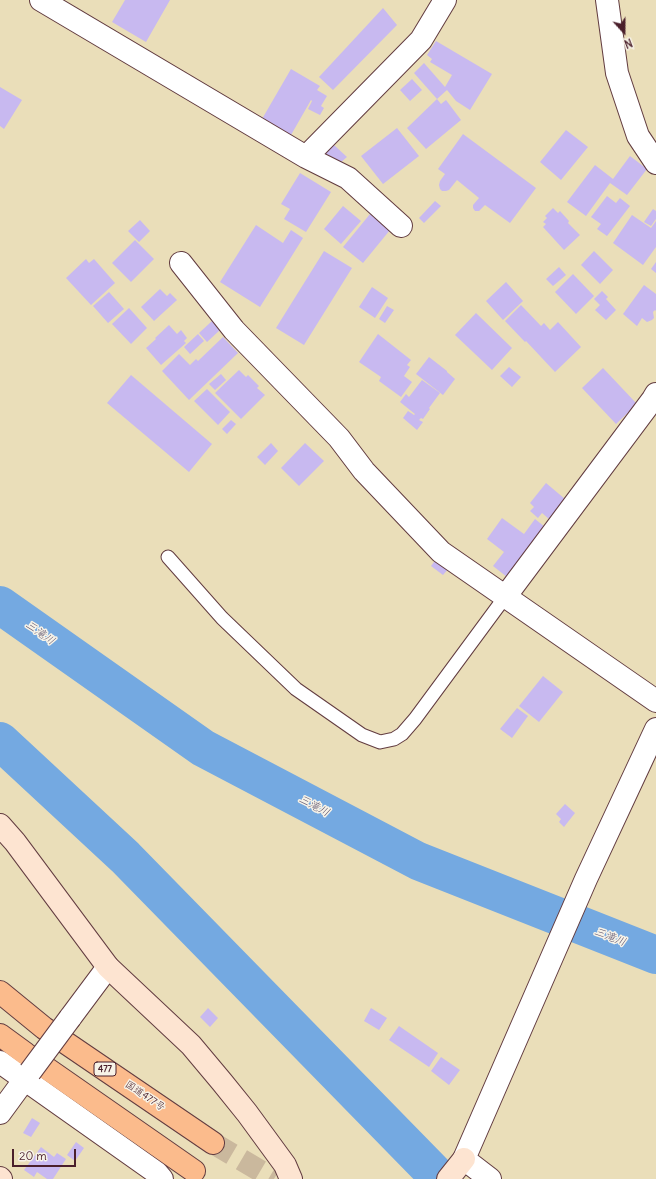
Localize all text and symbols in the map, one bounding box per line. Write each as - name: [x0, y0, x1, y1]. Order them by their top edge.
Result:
- north arrow: [604, 12, 644, 52]
- text: N: [622, 35, 634, 51]
- water label: 三滝川: [23, 618, 57, 648]
- water label: 三滝川: [296, 792, 332, 820]
- water label: 三滝川: [592, 925, 628, 949]
- road number: 477: [94, 1062, 116, 1076]
- street label: 国道477号: [123, 1078, 167, 1114]
- scale bar: [14, 1141, 78, 1167]
- text: 20 m: [19, 1148, 47, 1163]

